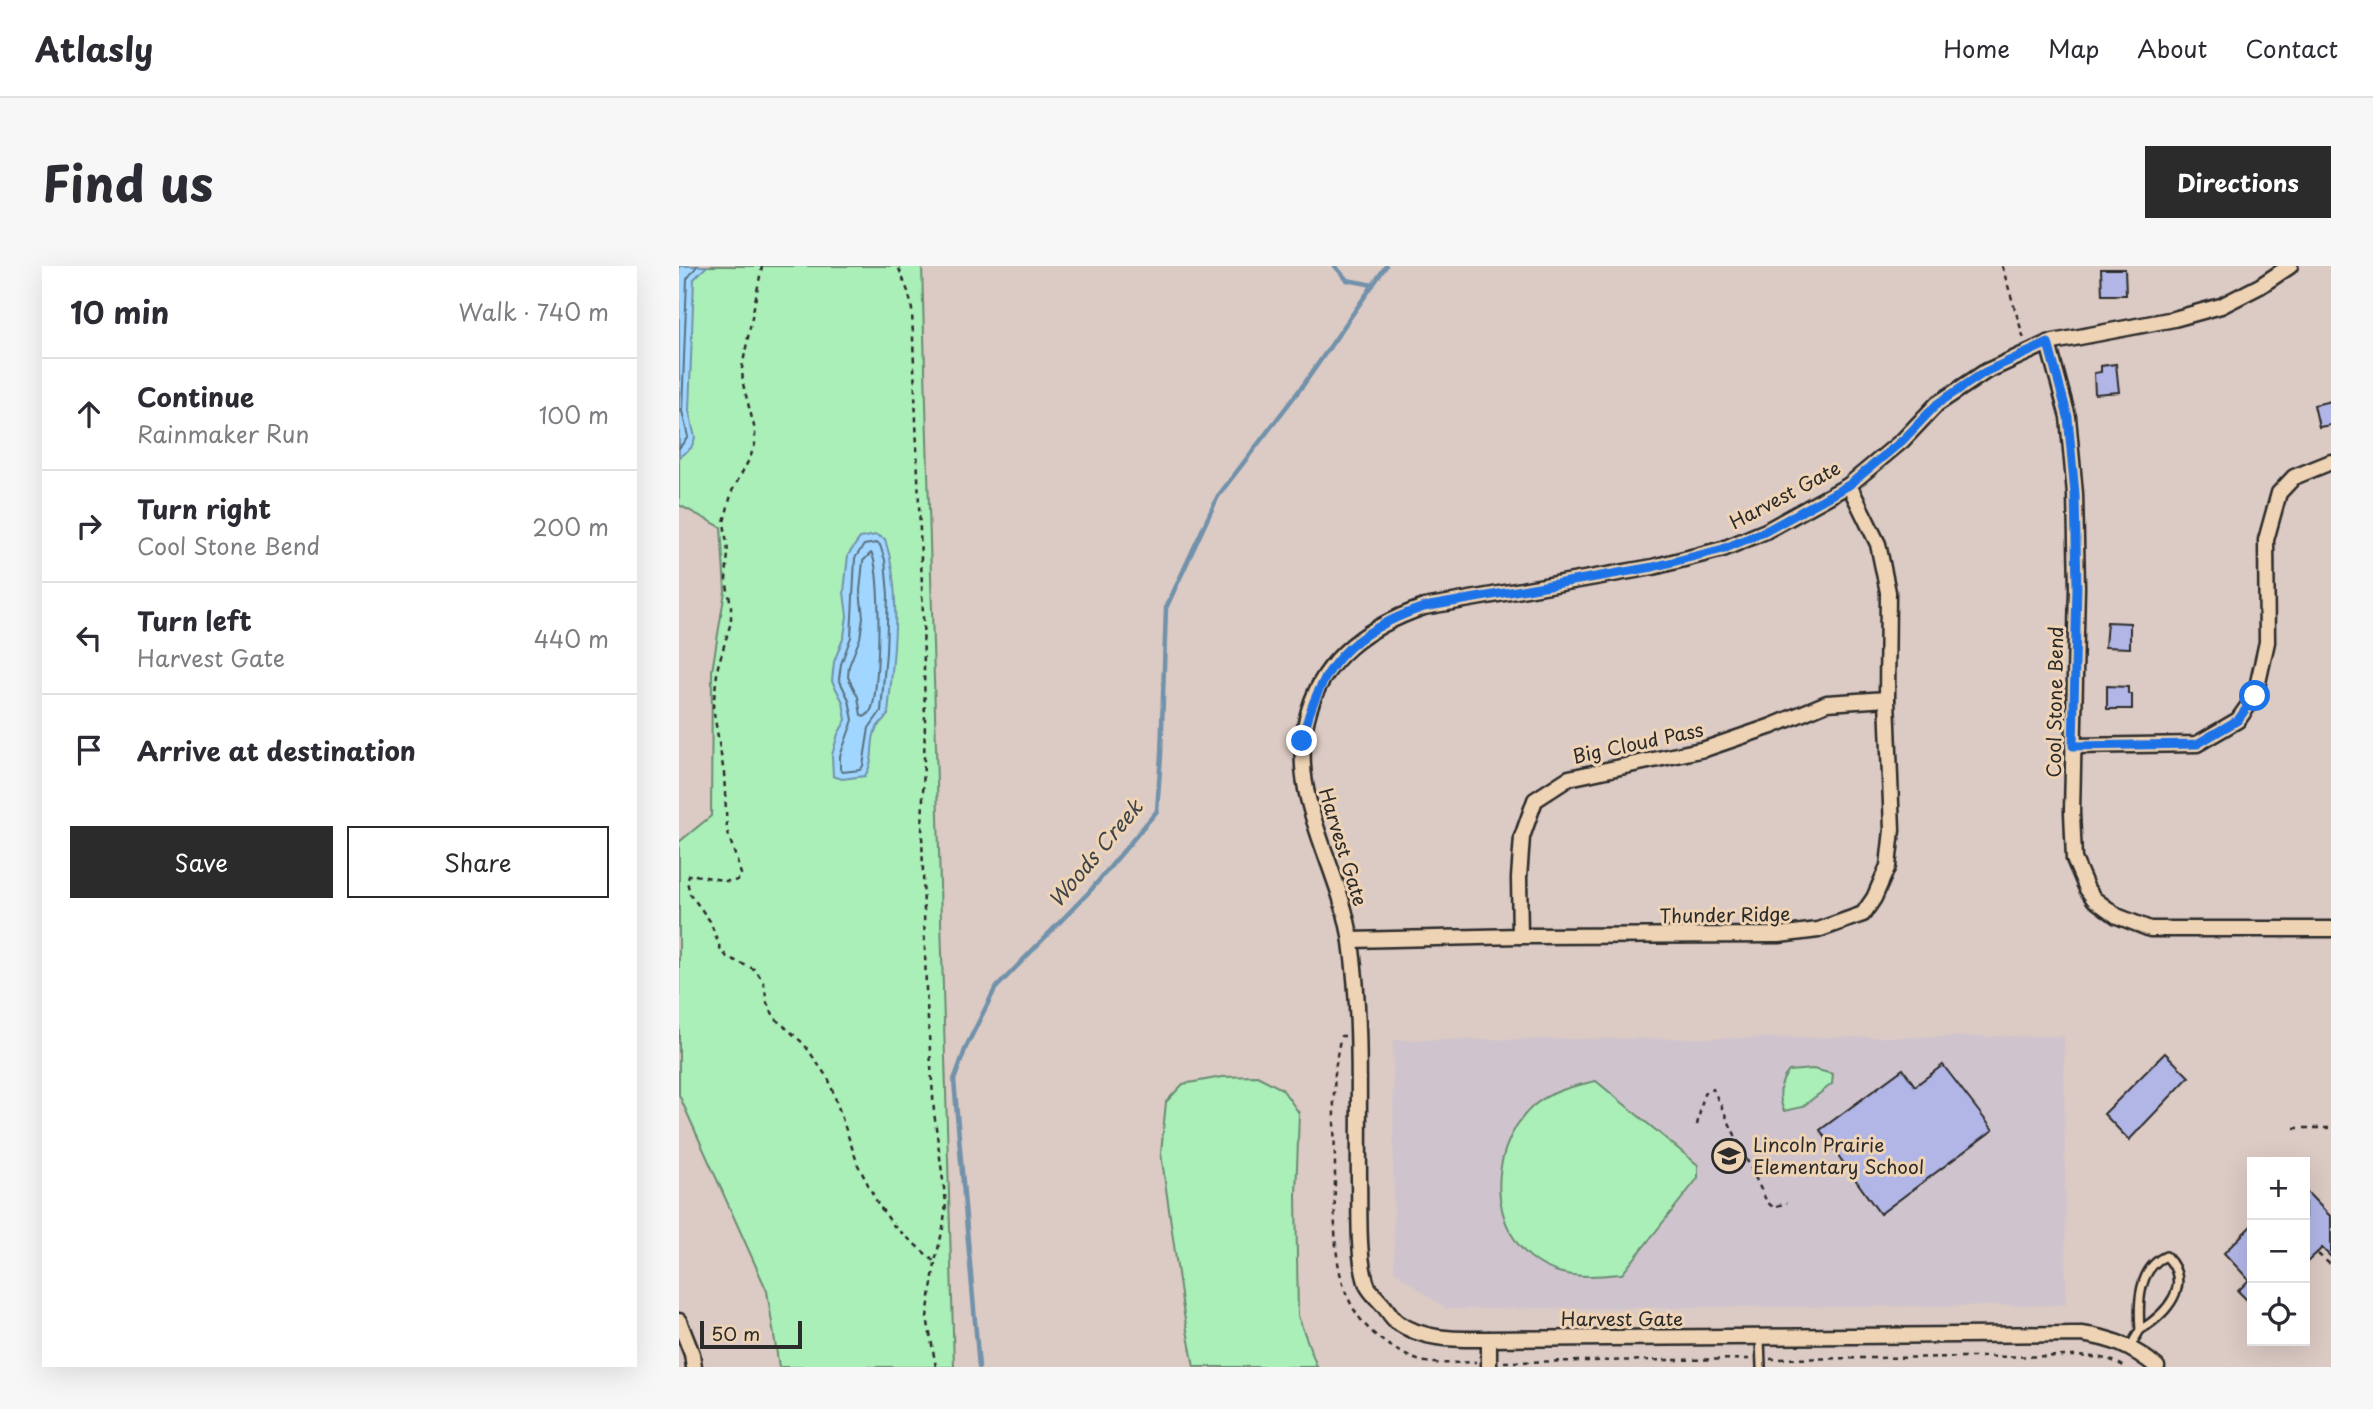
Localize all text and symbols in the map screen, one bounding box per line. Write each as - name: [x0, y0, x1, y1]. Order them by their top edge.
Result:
- text: Atlasly: [35, 23, 153, 73]
- text: Home: [1943, 30, 2010, 66]
- text: Map: [2048, 30, 2099, 66]
- text: About: [2137, 30, 2207, 66]
- text: Contact: [2245, 30, 2338, 66]
- text: Find us: [42, 145, 213, 219]
- button: Directions: [2145, 146, 2331, 218]
- text: 10 min: [70, 289, 169, 334]
- text: Walk · 740 m: [459, 294, 609, 329]
- text: Continue: [137, 377, 254, 416]
- icon: ahead: [70, 395, 108, 433]
- text: 100 m: [539, 397, 609, 432]
- text: Rainmaker Run: [137, 416, 309, 451]
- street label: Harvest Gate: [1724, 453, 1845, 535]
- text: Turn right: [137, 489, 271, 528]
- icon: right: [70, 507, 108, 545]
- text: 200 m: [532, 509, 609, 544]
- text: Cool Stone Bend: [137, 528, 320, 563]
- text: Turn left: [137, 601, 252, 640]
- icon: left: [70, 619, 108, 657]
- text: 440 m: [534, 621, 609, 656]
- street label: Cool Stone Bend: [2039, 626, 2069, 778]
- text: Harvest Gate: [137, 640, 285, 675]
- route start: [2239, 680, 2270, 711]
- street label: Big Cloud Pass: [1570, 714, 1706, 770]
- route end: [1286, 725, 1317, 756]
- icon: arrive: [70, 731, 108, 769]
- text: Arrive at destination: [137, 731, 416, 770]
- street label: Harvest Gate: [1313, 784, 1375, 909]
- water label: Woods Creek: [1040, 791, 1150, 914]
- button: Save: [70, 826, 333, 898]
- button: Share: [347, 826, 609, 898]
- street label: Thunder Ridge: [1659, 899, 1791, 929]
- place label: Lincoln Prairie Elementary School: [1753, 1130, 1924, 1180]
- school or university icon: Lincoln Prairie Elementary School: [1710, 1137, 1748, 1175]
- map controls: [2247, 1157, 2310, 1346]
- button: +: [2247, 1157, 2310, 1220]
- button: −: [2247, 1220, 2310, 1283]
- button: locate: [2247, 1283, 2310, 1346]
- street label: Harvest Gate: [1561, 1304, 1683, 1332]
- scale bar: [700, 1318, 801, 1350]
- text: 50 m: [711, 1319, 760, 1347]

